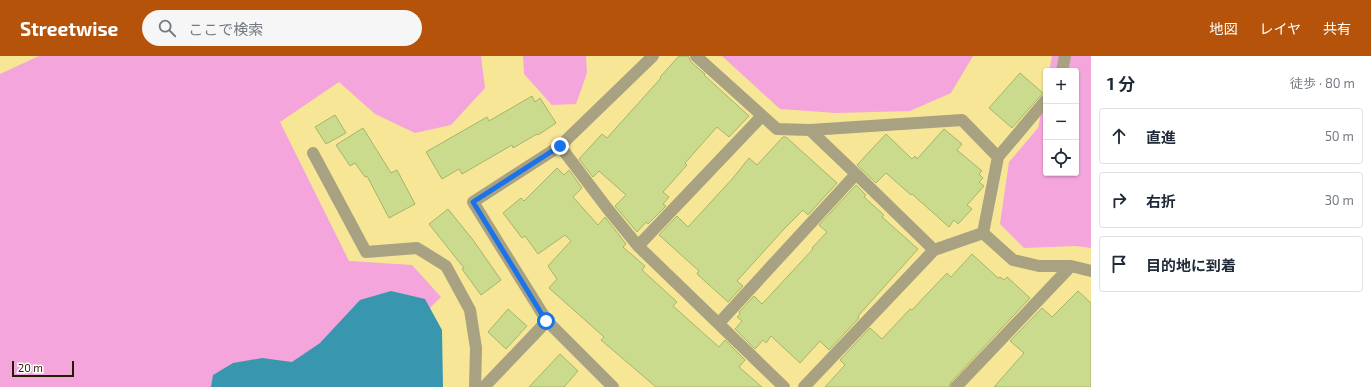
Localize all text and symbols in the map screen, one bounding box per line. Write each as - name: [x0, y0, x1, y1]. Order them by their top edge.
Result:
- search box: [142, 10, 422, 46]
- text: Streetwise: [20, 17, 118, 40]
- icon: search: [156, 17, 178, 39]
- text: ここで検索: [188, 20, 263, 38]
- text: 地図: [1209, 20, 1237, 37]
- text: レイヤ: [1259, 20, 1301, 37]
- text: 共有: [1323, 20, 1351, 37]
- map controls: [1043, 68, 1079, 176]
- button: +: [1043, 68, 1079, 104]
- text: 1 分: [1107, 73, 1135, 93]
- text: 徒歩 · 80 m: [1290, 75, 1355, 91]
- button: −: [1043, 104, 1079, 140]
- icon: ahead: [1108, 125, 1130, 147]
- text: 直進: [1146, 128, 1176, 146]
- text: 50 m: [1325, 128, 1354, 144]
- route end: [551, 137, 569, 155]
- button: locate: [1043, 140, 1079, 176]
- icon: right: [1108, 189, 1130, 211]
- text: 右折: [1146, 192, 1176, 210]
- text: 30 m: [1325, 192, 1354, 208]
- icon: arrive: [1108, 253, 1130, 275]
- text: 目的地に到着: [1146, 256, 1236, 274]
- route start: [537, 312, 555, 330]
- scale bar: [12, 359, 74, 378]
- text: 20 m: [18, 361, 43, 374]

